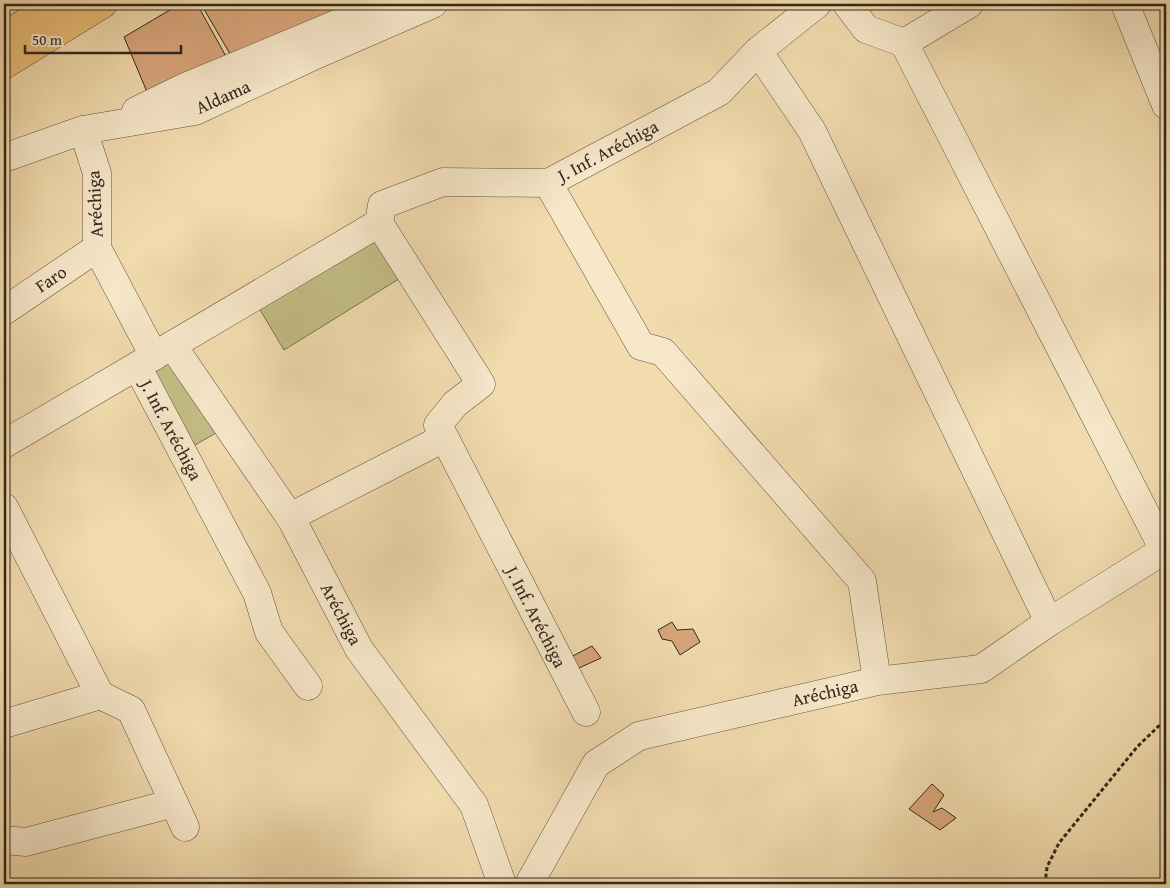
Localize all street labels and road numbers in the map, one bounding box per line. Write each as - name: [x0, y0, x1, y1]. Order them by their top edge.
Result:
- street label: Aldama: [191, 72, 255, 121]
- street label: J. Inf. Aréchiga: [551, 112, 663, 189]
- street label: Aréchiga: [79, 169, 110, 238]
- street label: Faro: [30, 258, 72, 299]
- street label: J. Inf. Aréchiga: [133, 373, 210, 485]
- street label: J. Inf. Aréchiga: [498, 559, 574, 673]
- street label: Aréchiga: [314, 578, 369, 650]
- street label: Aréchiga: [789, 672, 861, 713]

